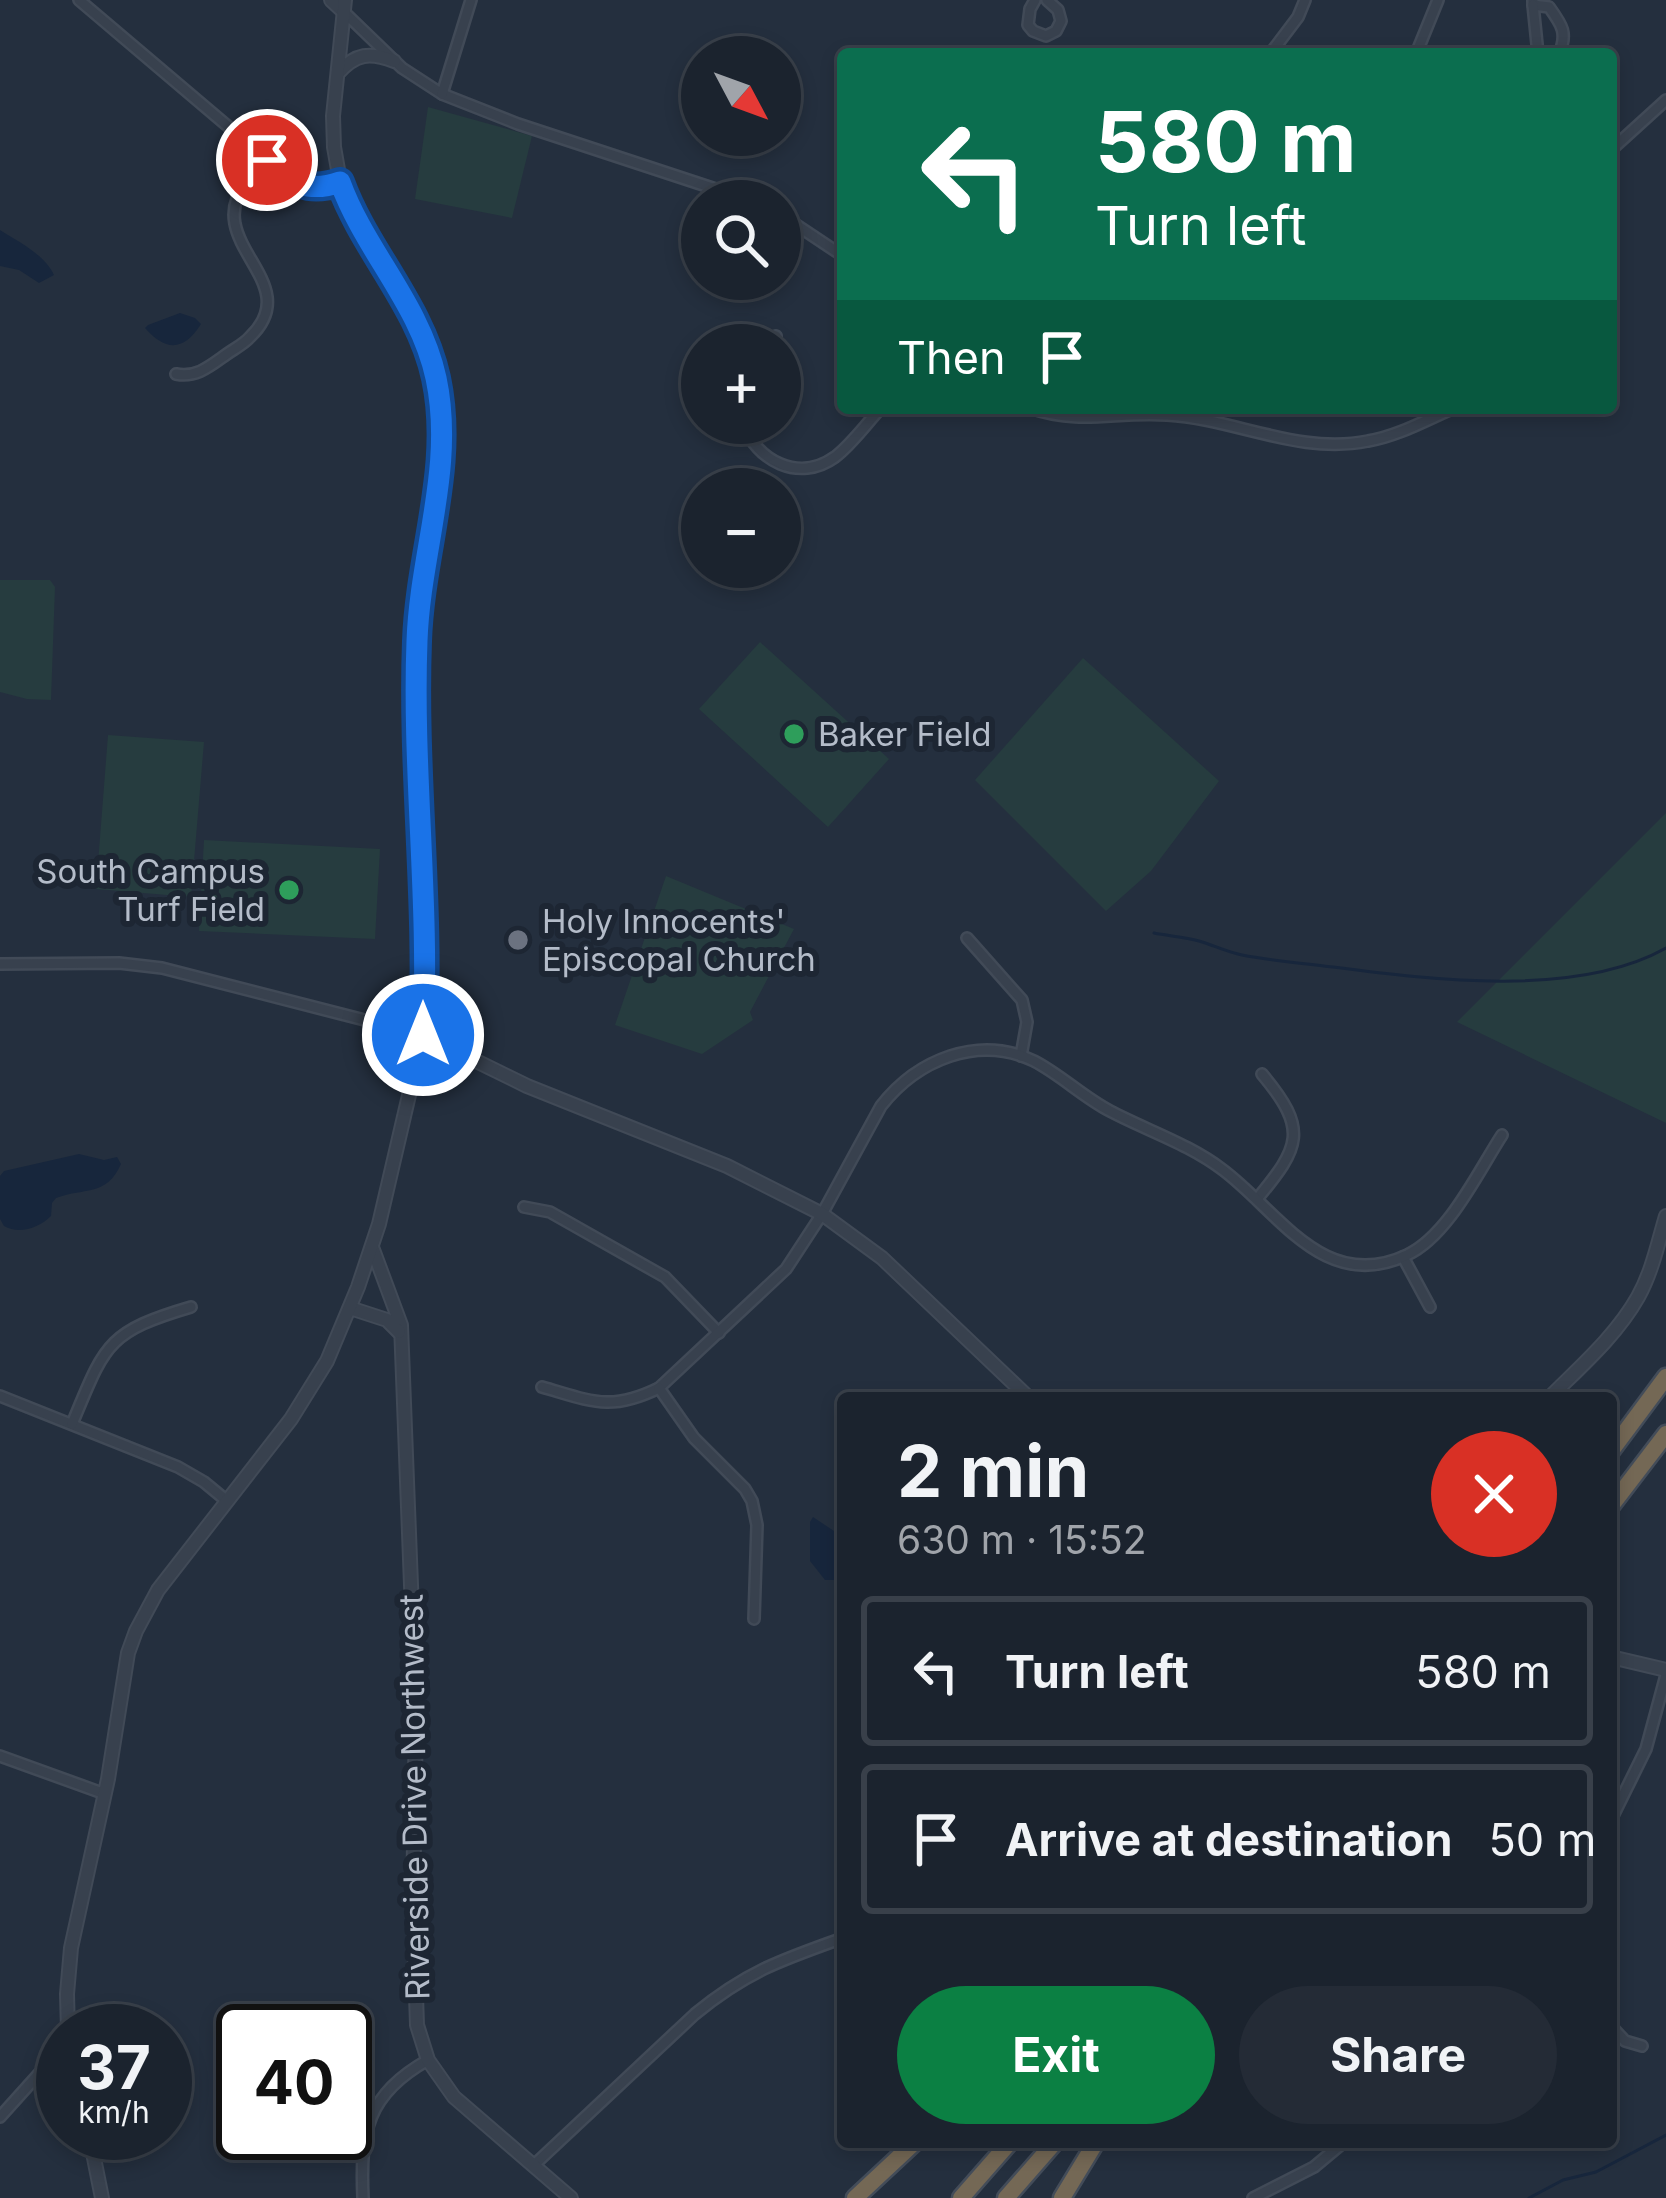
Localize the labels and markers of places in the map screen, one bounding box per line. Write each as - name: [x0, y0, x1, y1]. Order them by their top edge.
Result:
- pin: [216, 109, 318, 211]
- place label: Baker Field: [818, 714, 991, 754]
- marker: Baker Field: [781, 721, 807, 747]
- place label: South Campus Turf Field: [36, 851, 265, 929]
- marker: South Campus Turf Field: [276, 877, 302, 903]
- place label: Holy Innocents' Episcopal Church: [542, 901, 816, 979]
- marker: Holy Innocents' Episcopal Church: [505, 927, 531, 953]

